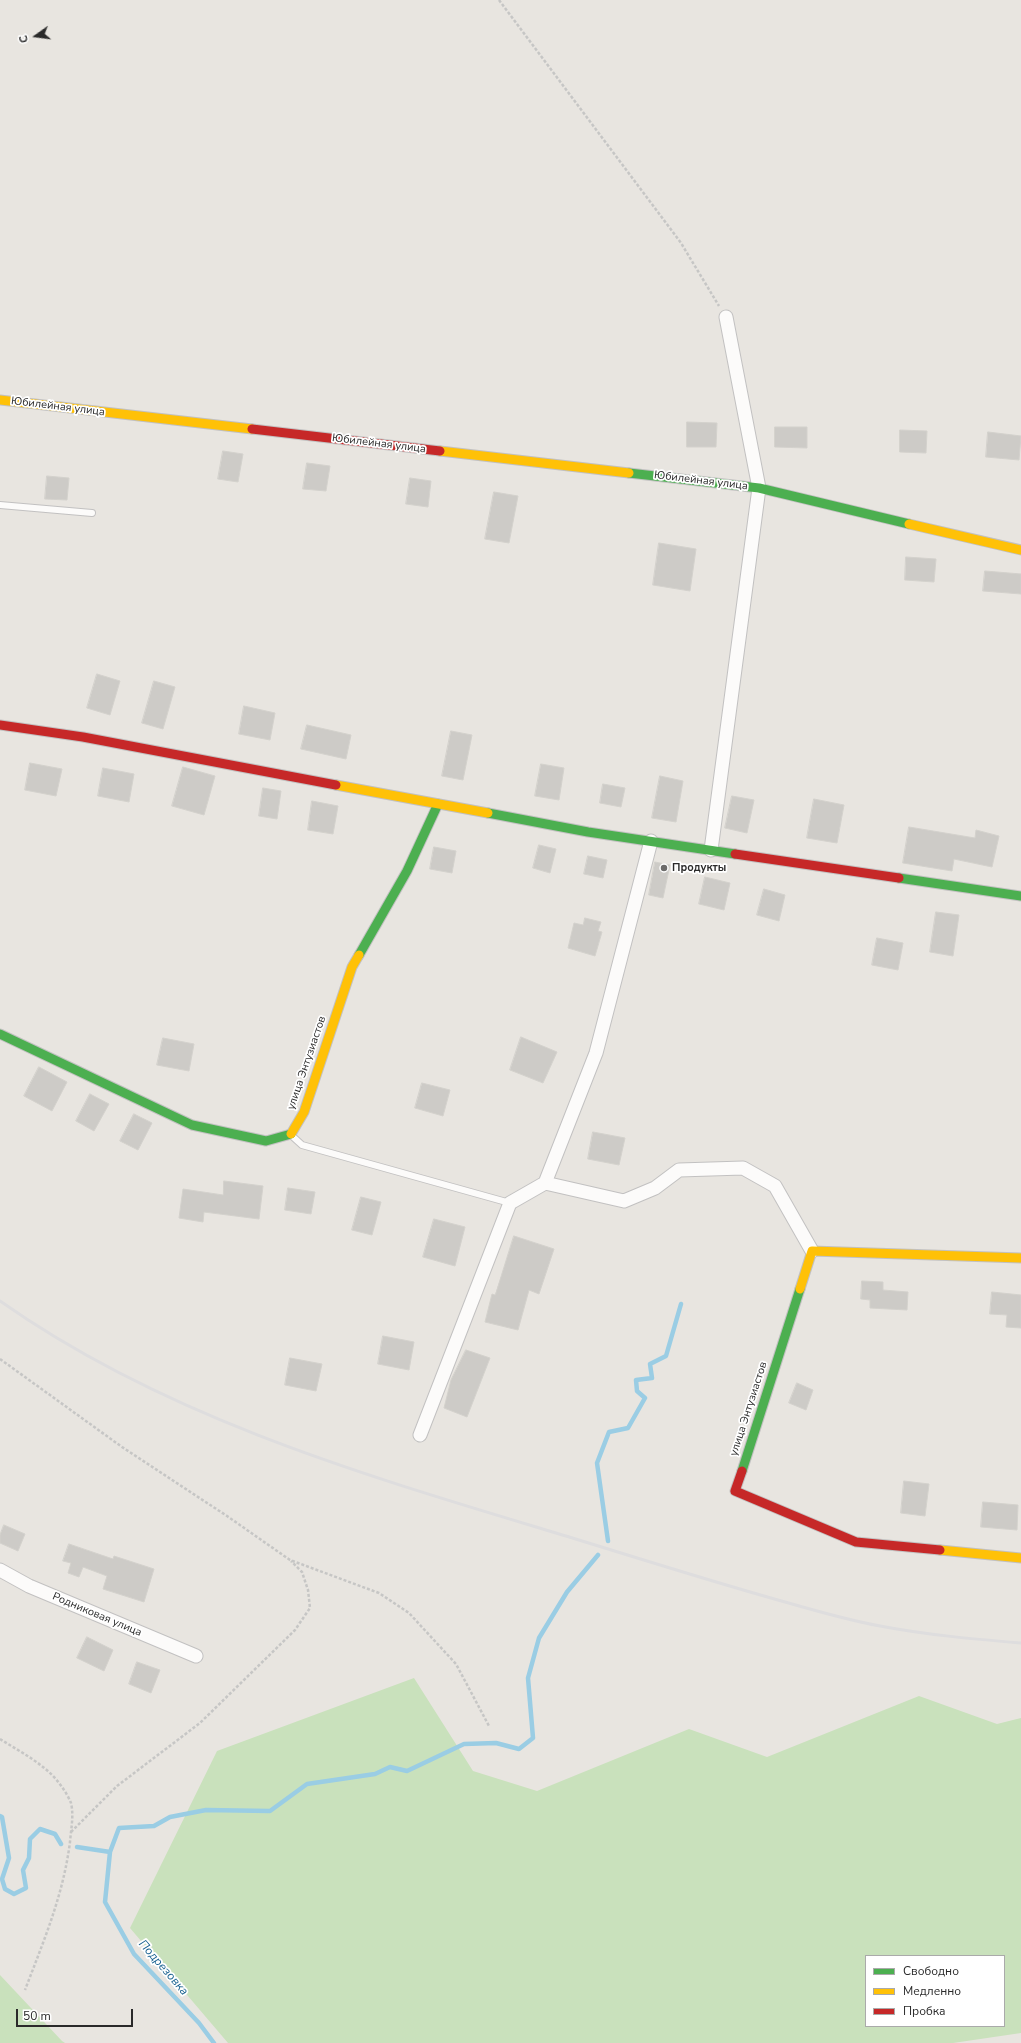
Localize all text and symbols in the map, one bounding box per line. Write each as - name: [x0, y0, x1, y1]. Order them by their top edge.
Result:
- north arrow: [16, 16, 56, 56]
- text: С: [16, 34, 32, 44]
- street label: Юбилейная улица: [10, 395, 106, 419]
- street label: Юбилейная улица: [331, 432, 427, 456]
- street label: Юбилейная улица: [653, 469, 749, 493]
- place label: Продукты: [672, 861, 726, 875]
- marker: Продукты: [659, 863, 669, 873]
- street label: улица Энтузиастов: [285, 1014, 329, 1112]
- street label: улица Энтузиастов: [728, 1360, 770, 1458]
- street label: Родниковая улица: [50, 1590, 144, 1640]
- water label: Подрезовка: [135, 1937, 191, 1999]
- legend: [865, 1955, 1005, 2027]
- text: Свободно: [903, 1963, 959, 1979]
- text: Медленно: [903, 1983, 961, 1999]
- scale bar: [18, 2001, 135, 2027]
- text: Пробка: [903, 2003, 946, 2019]
- text: 50 m: [23, 2008, 51, 2024]

